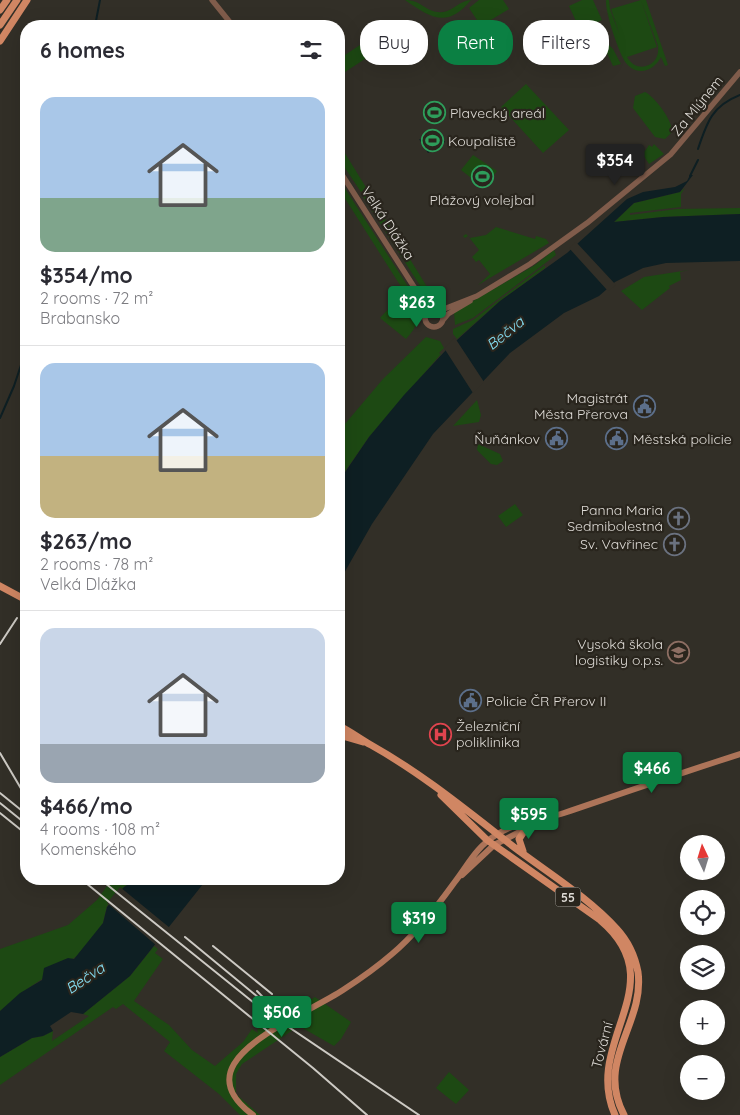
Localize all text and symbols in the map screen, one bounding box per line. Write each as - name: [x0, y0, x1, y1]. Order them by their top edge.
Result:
- chip: Buy: [360, 20, 428, 65]
- chip: Rent: [438, 20, 513, 65]
- chip: Filters: [523, 20, 609, 65]
- icon: filters: [297, 36, 325, 64]
- text: 6 homes: [40, 37, 125, 63]
- street label: Za Mlýnem: [667, 72, 727, 140]
- sports icon: Plavecký areál: [422, 101, 446, 125]
- place label: Plavecký areál: [450, 104, 545, 122]
- sports icon: Koupaliště: [420, 129, 444, 153]
- icon: home: [138, 130, 228, 220]
- place label: Koupaliště: [448, 132, 516, 150]
- pin: $354: [585, 144, 645, 186]
- text: $354: [597, 150, 633, 170]
- sports icon: Plážový volejbal: [470, 165, 494, 189]
- street label: Velká Dlážka: [358, 183, 418, 263]
- place label: Plážový volejbal: [429, 191, 535, 209]
- text: $354/mo: [40, 262, 133, 288]
- pin: $263: [387, 286, 447, 328]
- text: 2 rooms · 72 m²: [40, 288, 153, 308]
- text: $263: [399, 292, 435, 312]
- text: Brabansko: [40, 308, 120, 328]
- water label: Bečva: [482, 312, 528, 354]
- place label: Magistrát Města Přerova: [534, 389, 628, 423]
- public building icon: Magistrát Města Přerova: [632, 394, 656, 418]
- icon: home: [138, 395, 228, 485]
- public building icon: Ňuňánkov: [544, 427, 568, 451]
- public building icon: Městská policie: [605, 427, 629, 451]
- place label: Ňuňánkov: [474, 430, 540, 448]
- place label: Městská policie: [633, 430, 732, 448]
- place label: Panna Maria Sedmibolestná: [567, 501, 663, 535]
- church icon: Panna Maria Sedmibolestná: [667, 506, 691, 530]
- text: $263/mo: [40, 528, 132, 554]
- church icon: Sv. Vavřinec: [662, 532, 686, 556]
- place label: Sv. Vavřinec: [580, 535, 658, 553]
- text: 2 rooms · 78 m²: [40, 554, 153, 574]
- text: Velká Dlážka: [40, 574, 136, 594]
- place label: Vysoká škola logistiky o.p.s.: [575, 635, 663, 669]
- school or university icon: Vysoká škola logistiky o.p.s.: [667, 640, 691, 664]
- icon: home: [138, 660, 228, 750]
- public building icon: Policie ČR Přerov II: [458, 689, 482, 713]
- place label: Policie ČR Přerov II: [486, 692, 607, 710]
- place label: Železniční poliklinika: [456, 717, 520, 751]
- hospital icon: Železniční poliklinika: [428, 722, 452, 746]
- pin: $466: [622, 752, 682, 794]
- text: $466: [634, 758, 670, 778]
- text: $466/mo: [40, 793, 133, 819]
- pin: $595: [499, 798, 559, 840]
- text: $595: [510, 804, 548, 824]
- text: 4 rooms · 108 m²: [40, 819, 160, 839]
- north arrow: [680, 835, 725, 880]
- map controls: [680, 835, 725, 1100]
- text: Komenského: [40, 839, 137, 859]
- road number: 55: [556, 888, 580, 906]
- button: locate: [680, 890, 725, 935]
- pin: $319: [389, 902, 449, 944]
- text: $319: [402, 908, 436, 928]
- button: layers: [680, 945, 725, 990]
- water label: Bečva: [62, 958, 109, 998]
- pin: $506: [252, 996, 312, 1038]
- button: +: [680, 1000, 725, 1045]
- text: $506: [263, 1002, 301, 1022]
- street label: Tovární: [587, 1020, 617, 1070]
- button: −: [680, 1055, 725, 1100]

